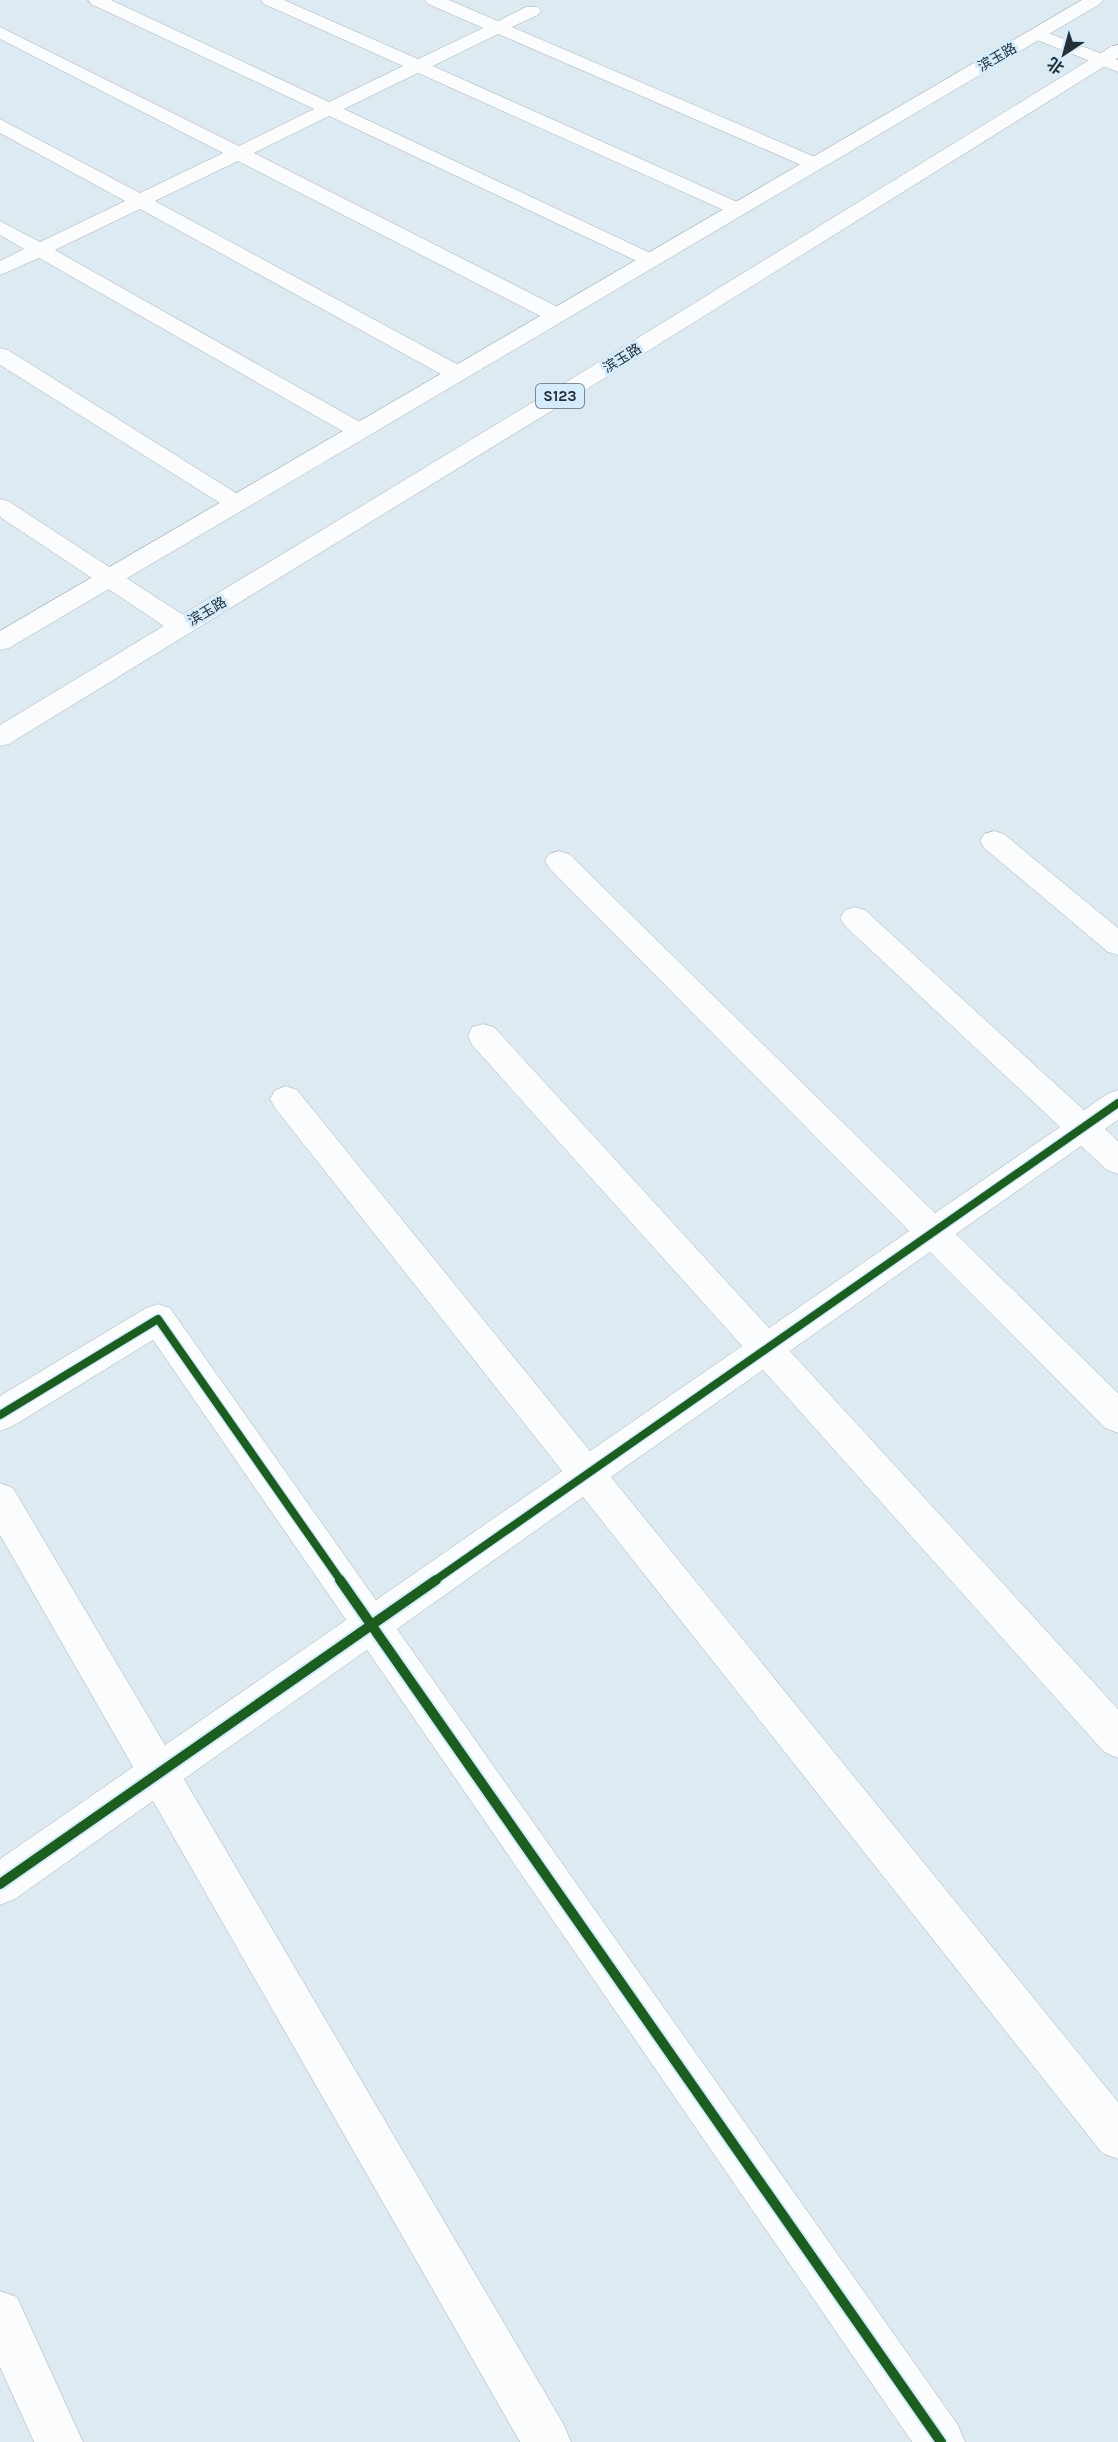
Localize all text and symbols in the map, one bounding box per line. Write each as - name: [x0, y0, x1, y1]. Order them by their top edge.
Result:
- north arrow: [1034, 24, 1094, 84]
- street label: 滨玉路: [975, 40, 1020, 75]
- text: 北: [1043, 53, 1068, 78]
- street label: 滨玉路: [600, 340, 645, 377]
- road number: S123: [536, 384, 584, 408]
- street label: 滨玉路: [185, 593, 230, 630]

